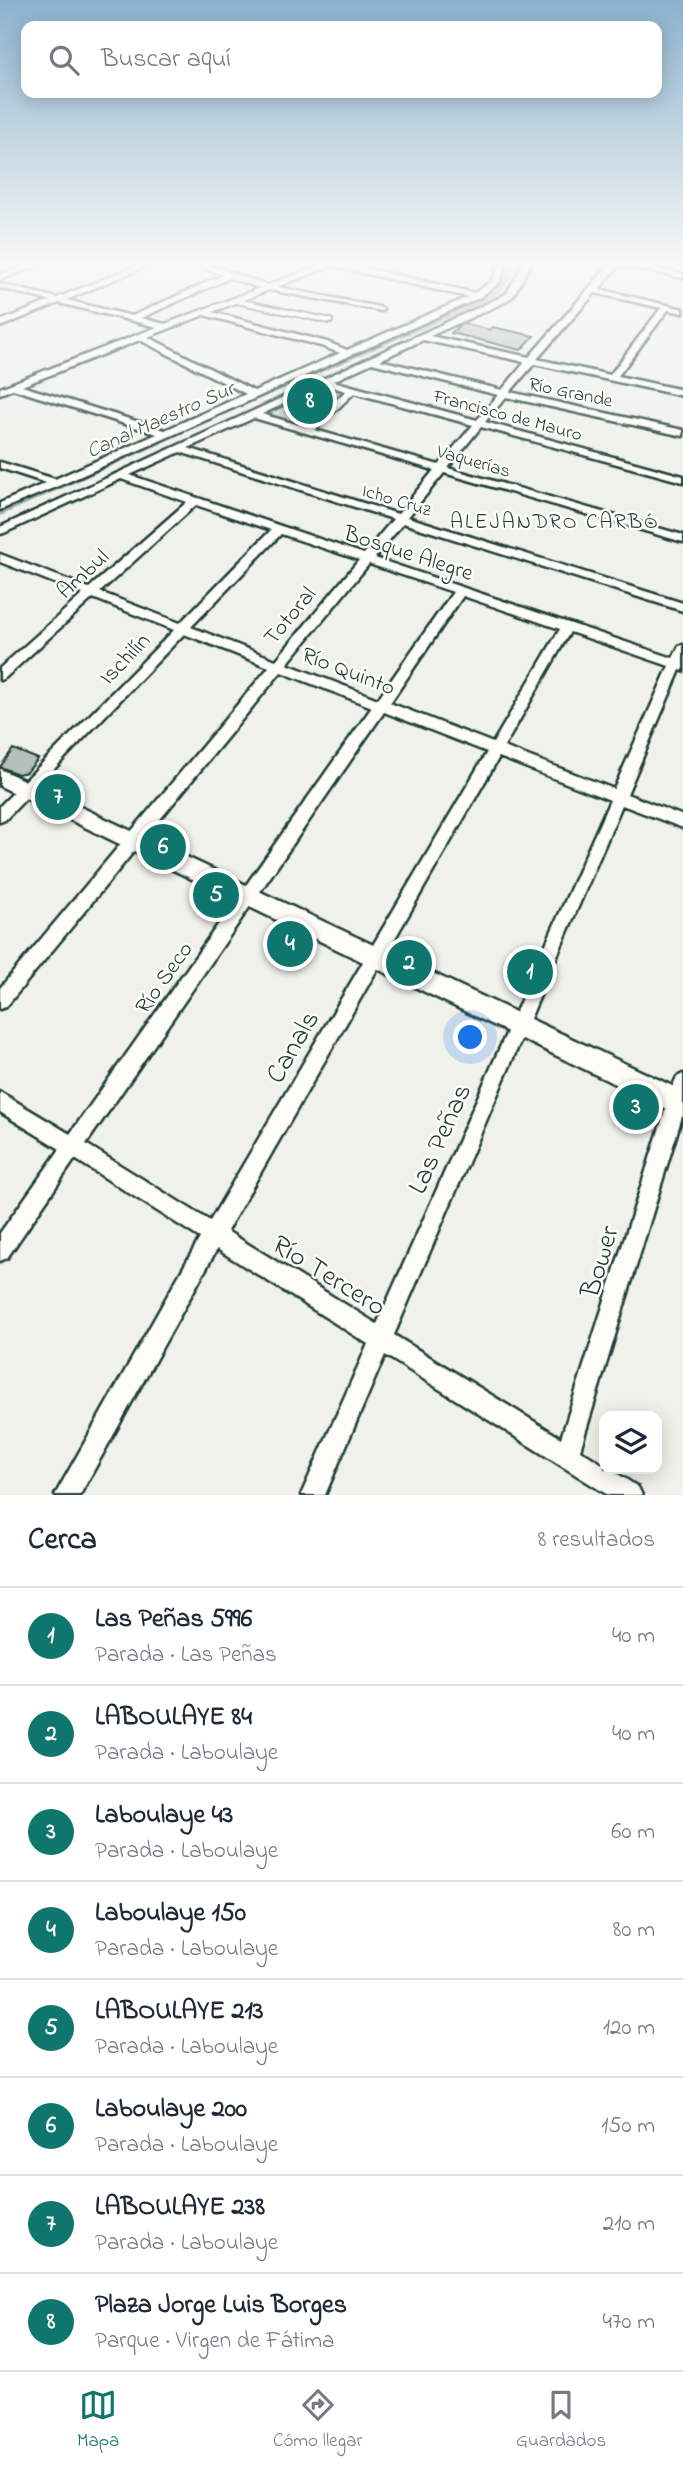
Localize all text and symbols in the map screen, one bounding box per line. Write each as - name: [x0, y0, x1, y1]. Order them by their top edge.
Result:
- search box: [21, 21, 662, 98]
- icon: search: [45, 41, 83, 79]
- text: Buscar aquí: [101, 41, 231, 79]
- street label: Río Grande: [526, 371, 615, 416]
- water label: Canal Maestro Sur: [82, 374, 242, 467]
- pin: 8: [287, 375, 333, 427]
- street label: Francisco de Mauro: [429, 383, 585, 449]
- street label: Vaquerías: [432, 439, 513, 486]
- street label: Icho Cruz: [358, 478, 435, 525]
- district label: ALEJANDRO CARBÓ: [450, 508, 660, 538]
- street label: Bosque Alegre: [338, 518, 478, 592]
- street label: Ambul: [50, 542, 117, 608]
- street label: Totoral: [257, 580, 325, 653]
- street label: Ischilín: [92, 626, 159, 693]
- street label: Río Quinto: [297, 639, 400, 705]
- pin: 7: [35, 771, 81, 823]
- pin: 6: [140, 821, 186, 873]
- pin: 5: [193, 869, 239, 921]
- pin: 4: [267, 918, 313, 970]
- street label: Río Seco: [128, 935, 202, 1021]
- pin: 2: [386, 937, 432, 989]
- pin: 1: [507, 946, 553, 998]
- street label: Canals: [257, 1004, 331, 1092]
- your location: [453, 1020, 487, 1054]
- street label: Las Peñas: [399, 1078, 484, 1201]
- pin: 3: [613, 1081, 659, 1133]
- street label: Bower: [571, 1221, 632, 1304]
- street label: Río Tercero: [263, 1226, 393, 1328]
- map controls: [599, 1411, 662, 1474]
- button: layers: [599, 1411, 662, 1474]
- text: Cerca: [28, 1519, 97, 1563]
- text: 8 resultados: [538, 1524, 655, 1557]
- text: Las Peñas 5996: [95, 1601, 252, 1639]
- text: 1: [47, 1620, 55, 1653]
- text: 40 m: [612, 1620, 655, 1653]
- text: Parada · Las Peñas: [95, 1639, 277, 1672]
- text: LABOULAYE 84: [95, 1699, 252, 1737]
- text: 2: [45, 1718, 57, 1751]
- text: 40 m: [612, 1718, 655, 1751]
- text: Parada · Laboulaye: [95, 1737, 278, 1770]
- text: Laboulaye 43: [95, 1797, 233, 1835]
- text: 3: [46, 1816, 56, 1849]
- text: 60 m: [611, 1816, 655, 1849]
- text: Parada · Laboulaye: [95, 1835, 278, 1868]
- text: Laboulaye 150: [95, 1895, 246, 1933]
- text: 4: [46, 1914, 56, 1947]
- text: 80 m: [613, 1914, 655, 1947]
- text: Parada · Laboulaye: [95, 1933, 278, 1966]
- text: LABOULAYE 213: [95, 1993, 263, 2031]
- text: 5: [44, 2012, 58, 2045]
- text: 120 m: [603, 2012, 655, 2045]
- text: Parada · Laboulaye: [95, 2031, 278, 2064]
- text: Laboulaye 200: [95, 2091, 247, 2129]
- text: 6: [46, 2110, 56, 2143]
- text: 150 m: [601, 2110, 655, 2143]
- text: Parada · Laboulaye: [95, 2129, 278, 2162]
- text: LABOULAYE 238: [95, 2189, 265, 2227]
- text: 7: [46, 2208, 56, 2241]
- text: 210 m: [603, 2208, 655, 2241]
- text: Parada · Laboulaye: [95, 2227, 278, 2260]
- text: Plaza Jorge Luis Borges: [95, 2287, 347, 2325]
- text: 8: [47, 2306, 55, 2339]
- text: 470 m: [603, 2306, 655, 2339]
- text: Parque · Virgen de Fátima: [95, 2325, 334, 2358]
- tab: Mapa: [77, 2386, 119, 2455]
- tab: Cómo llegar: [273, 2386, 362, 2455]
- tab: Guardados: [516, 2386, 606, 2455]

